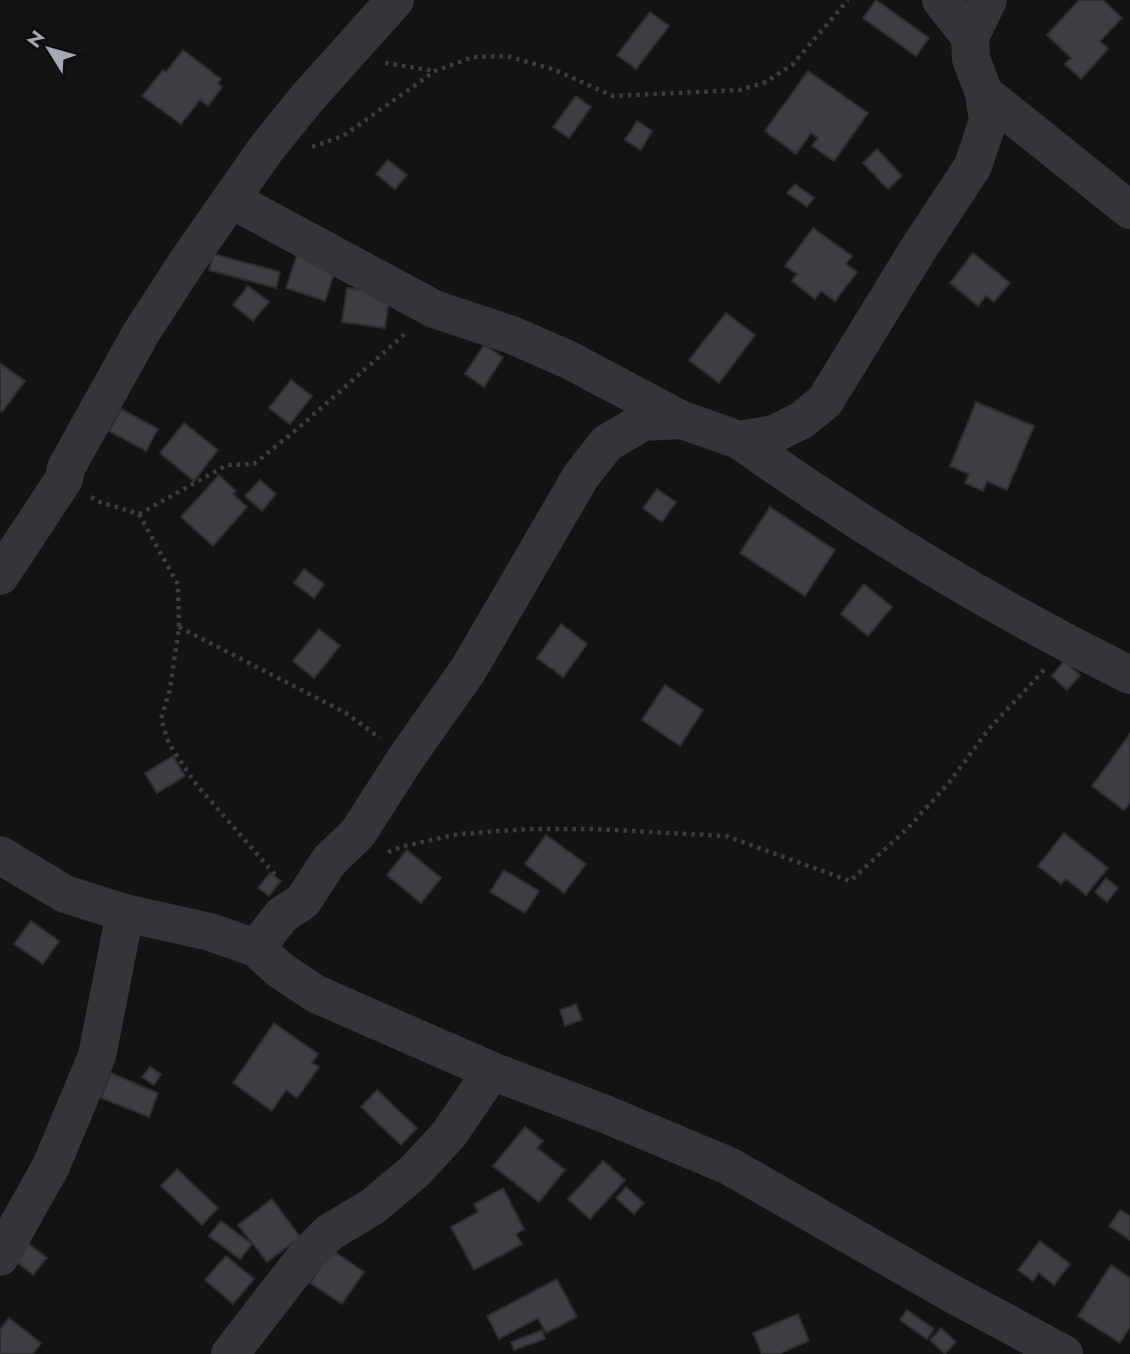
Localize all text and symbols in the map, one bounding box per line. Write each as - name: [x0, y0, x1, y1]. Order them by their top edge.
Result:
- north arrow: [14, 14, 84, 84]
- text: N: [20, 25, 51, 53]

